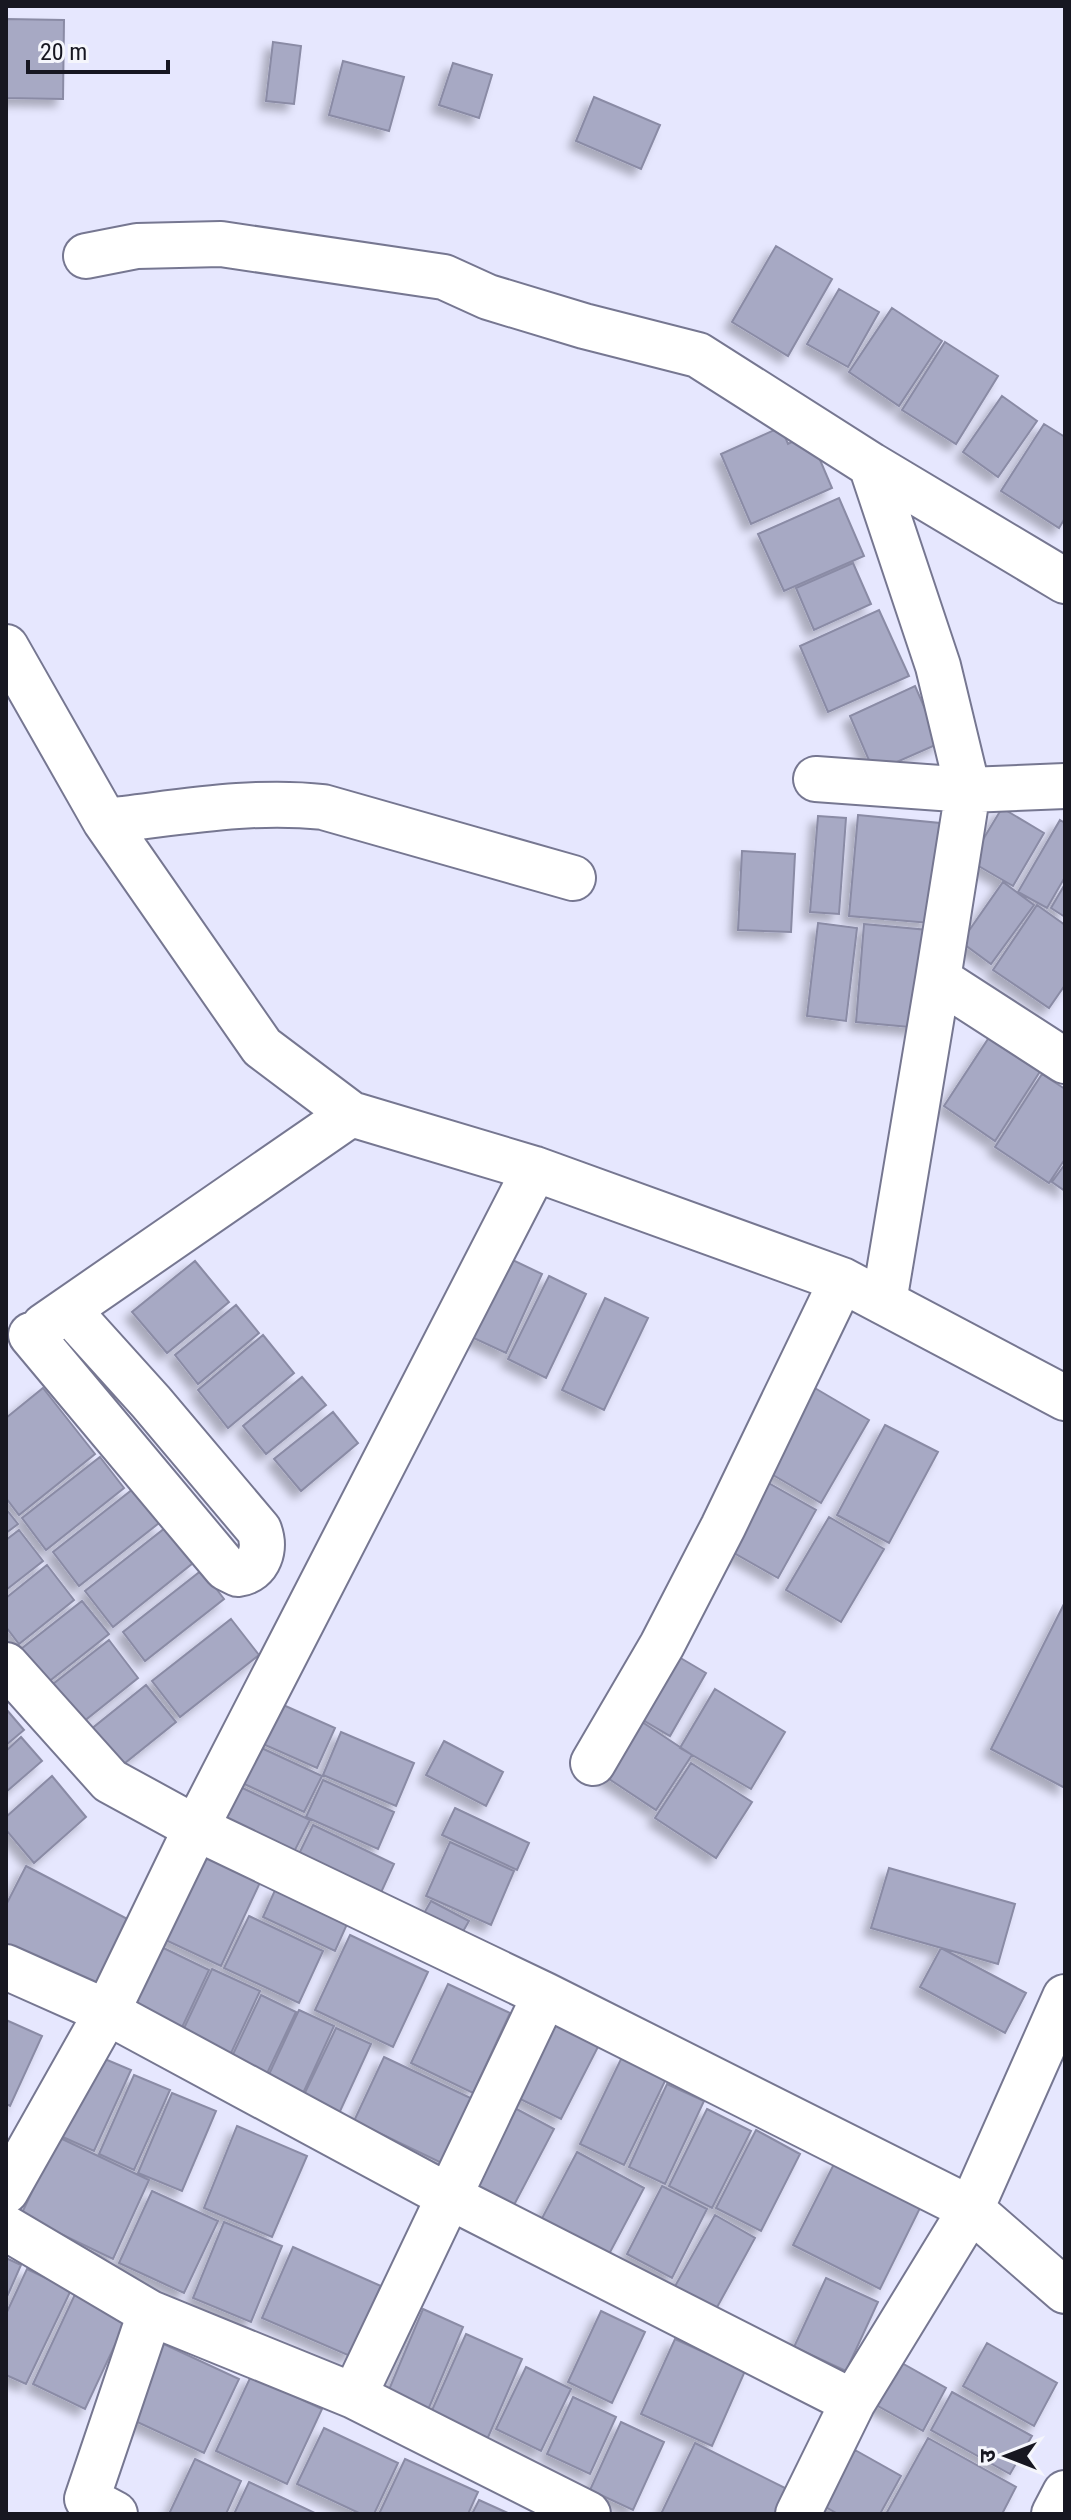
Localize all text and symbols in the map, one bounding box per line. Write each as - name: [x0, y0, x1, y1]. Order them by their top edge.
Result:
- scale bar: [28, 24, 168, 74]
- text: 20 m: [40, 38, 87, 66]
- north arrow: [967, 2416, 1047, 2496]
- text: उ: [975, 2448, 1000, 2462]

